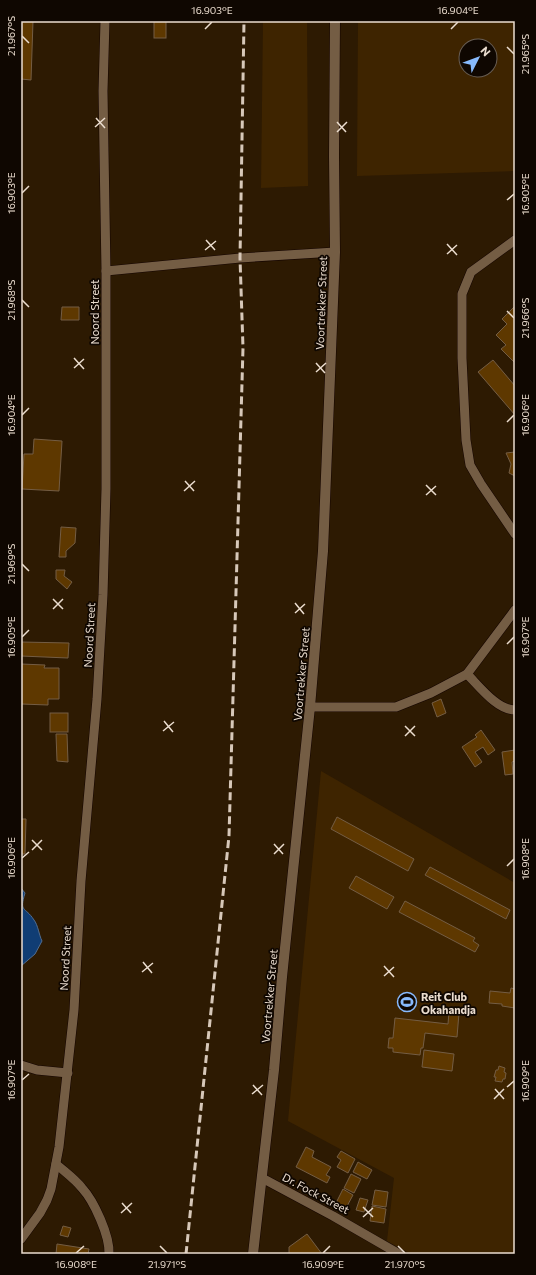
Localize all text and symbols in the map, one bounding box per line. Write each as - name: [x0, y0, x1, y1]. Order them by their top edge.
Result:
- text: 16.903°E: [191, 4, 233, 16]
- text: 16.904°E: [437, 4, 479, 16]
- text: 21.967°S: [5, 16, 17, 56]
- text: 21.965°S: [519, 34, 531, 74]
- north arrow: [458, 38, 498, 78]
- text: N: [478, 44, 493, 58]
- text: 16.903°E: [5, 172, 17, 214]
- text: 16.905°E: [519, 173, 531, 215]
- street label: Voortrekker Street: [313, 255, 329, 350]
- text: 21.968°S: [5, 279, 17, 320]
- street label: Noord Street: [88, 279, 101, 345]
- text: 21.966°S: [519, 297, 531, 338]
- text: 16.904°E: [5, 394, 17, 436]
- text: 16.906°E: [519, 394, 531, 436]
- text: 21.969°S: [5, 544, 17, 584]
- street label: Noord Street: [81, 602, 97, 668]
- text: 16.905°E: [5, 616, 17, 658]
- text: 16.907°E: [519, 616, 531, 657]
- street label: Voortrekker Street: [290, 626, 312, 721]
- text: 16.906°E: [5, 837, 17, 879]
- text: 16.908°E: [519, 838, 531, 880]
- street label: Noord Street: [57, 925, 73, 991]
- street label: Voortrekker Street: [258, 948, 280, 1043]
- place label: Reit Club Okahandja: [421, 990, 476, 1016]
- sports icon: Reit Club Okahandja: [396, 991, 418, 1013]
- text: 16.907°E: [5, 1059, 17, 1100]
- text: 16.909°E: [519, 1060, 531, 1102]
- street label: Dr. Fock Street: [280, 1170, 352, 1216]
- text: 16.908°E: [55, 1258, 97, 1270]
- text: 21.971°S: [148, 1258, 186, 1270]
- text: 16.909°E: [302, 1258, 344, 1270]
- text: 21.970°S: [385, 1258, 425, 1270]

